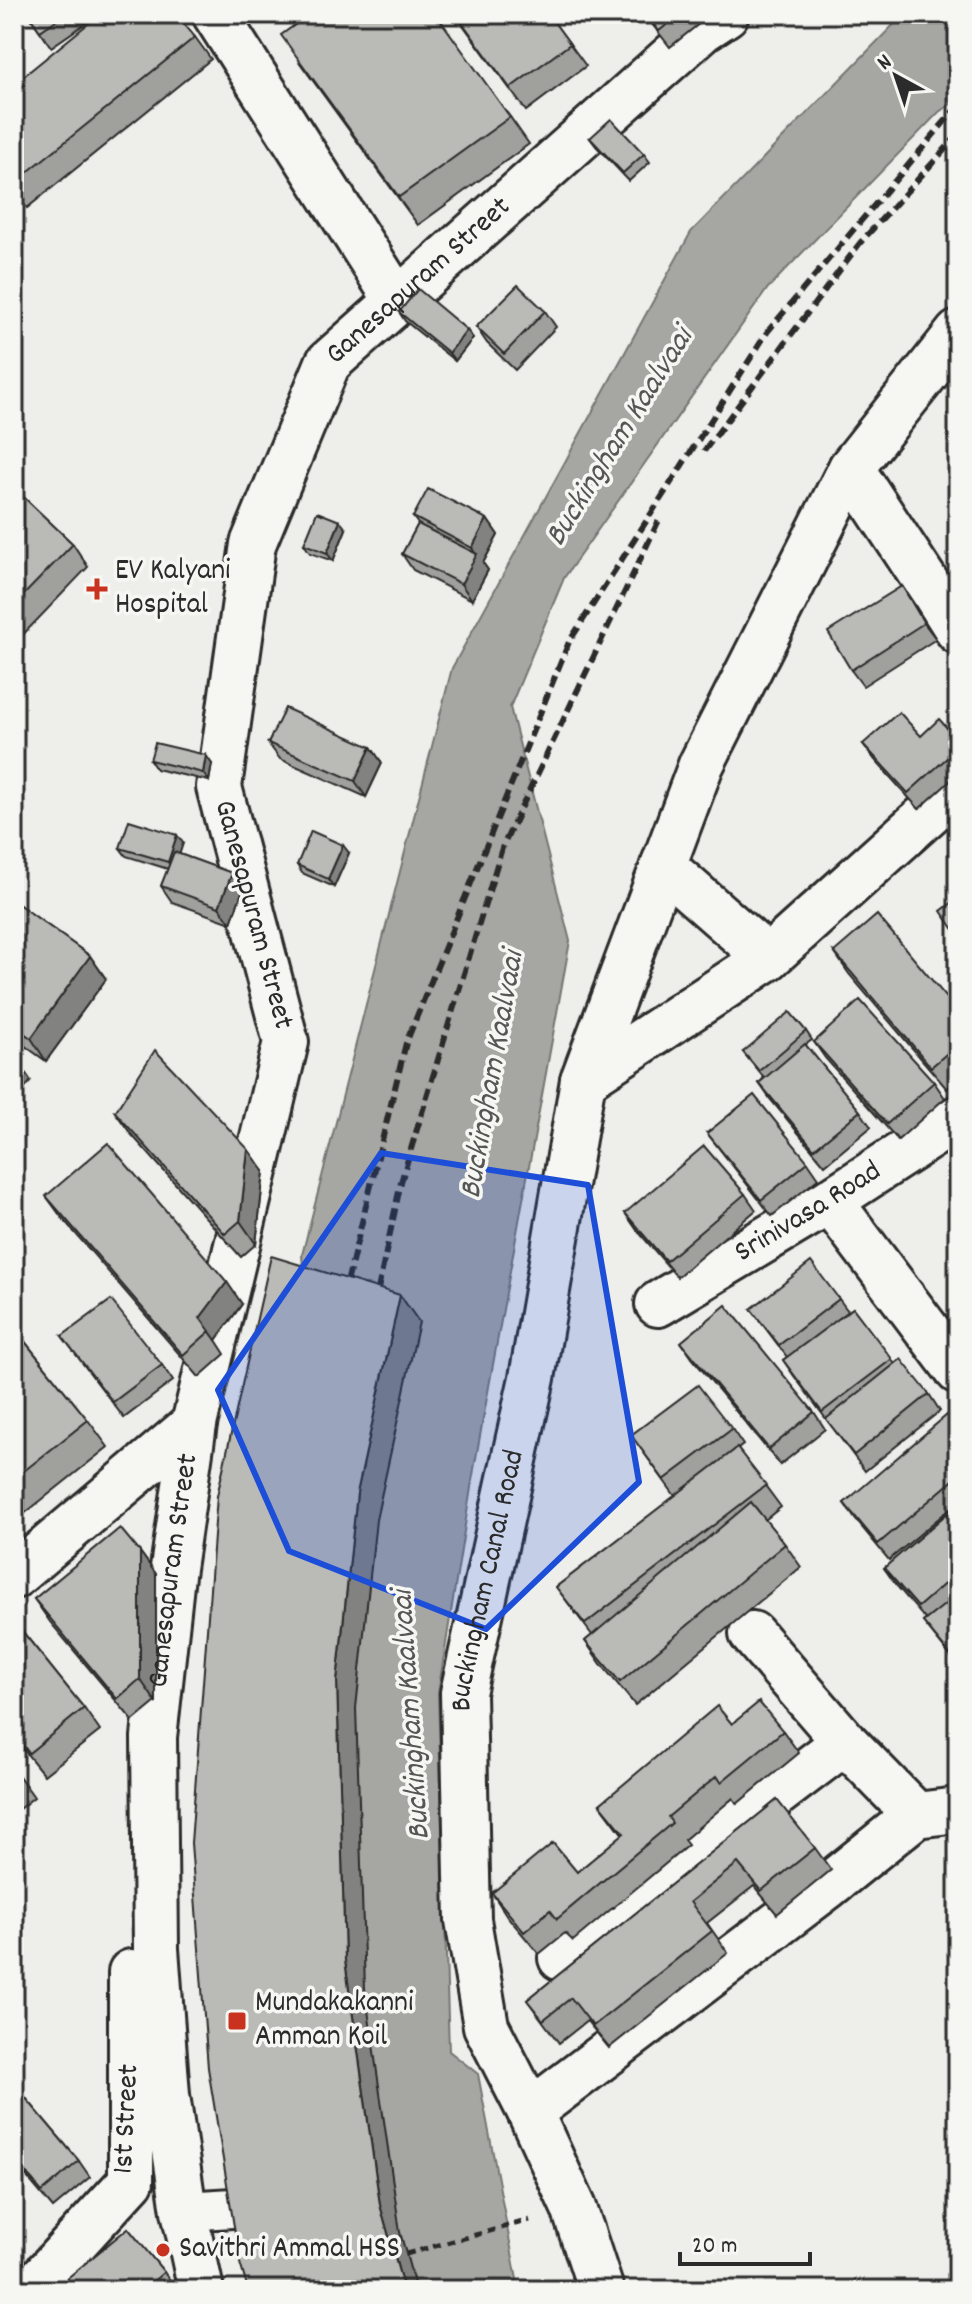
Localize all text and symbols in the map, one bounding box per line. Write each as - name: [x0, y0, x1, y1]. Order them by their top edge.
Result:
- north arrow: [856, 36, 936, 116]
- text: N: [871, 48, 900, 79]
- street label: Ganesapuram Street: [317, 187, 521, 376]
- water label: Buckingham Kaalvaai: [535, 315, 710, 556]
- place label: EV Kalyani Hospital: [115, 551, 231, 628]
- marker: EV Kalyani Hospital: [86, 578, 108, 600]
- street label: Ganesapuram Street: [201, 796, 303, 1034]
- water label: Buckingham Kaalvaai: [450, 943, 539, 1202]
- street label: Srinivasa Road: [727, 1151, 891, 1275]
- street label: Buckingham Canal Road: [441, 1446, 537, 1712]
- street label: Ganesapuram Street: [138, 1451, 211, 1690]
- water label: Buckingham Kaalvaai: [381, 1583, 445, 1841]
- place label: Mundakakanni Amman Koil: [255, 1983, 413, 2060]
- marker: Mundakakanni Amman Koil: [226, 2010, 248, 2032]
- street label: 1st Street: [104, 2063, 152, 2175]
- scale bar: [680, 2216, 810, 2266]
- place label: Savithri Ammal HSS: [179, 2229, 400, 2272]
- text: 20 m: [692, 2230, 738, 2264]
- marker: Savithri Ammal HSS: [154, 2241, 172, 2259]

